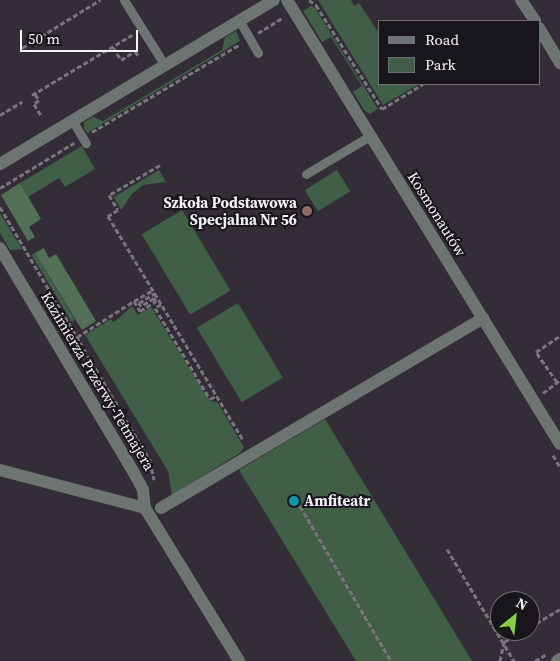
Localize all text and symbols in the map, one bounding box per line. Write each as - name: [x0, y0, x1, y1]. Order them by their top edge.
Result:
- scale bar: [22, 20, 140, 52]
- legend: [378, 20, 540, 85]
- text: 50 m: [28, 28, 60, 49]
- text: Road: [425, 29, 459, 50]
- text: Park: [425, 54, 456, 75]
- street label: Kosmonautów: [404, 168, 470, 260]
- place label: Szkoła Podstawowa Specjalna Nr 56: [164, 193, 297, 228]
- marker: Szkoła Podstawowa Specjalna Nr 56: [301, 205, 313, 217]
- street label: Kazimierza Przerwy-Tetmajera: [37, 288, 159, 474]
- place label: Amfiteatr: [304, 492, 371, 510]
- marker: Amfiteatr: [288, 495, 300, 507]
- north arrow: [490, 591, 540, 641]
- text: N: [512, 593, 531, 615]

